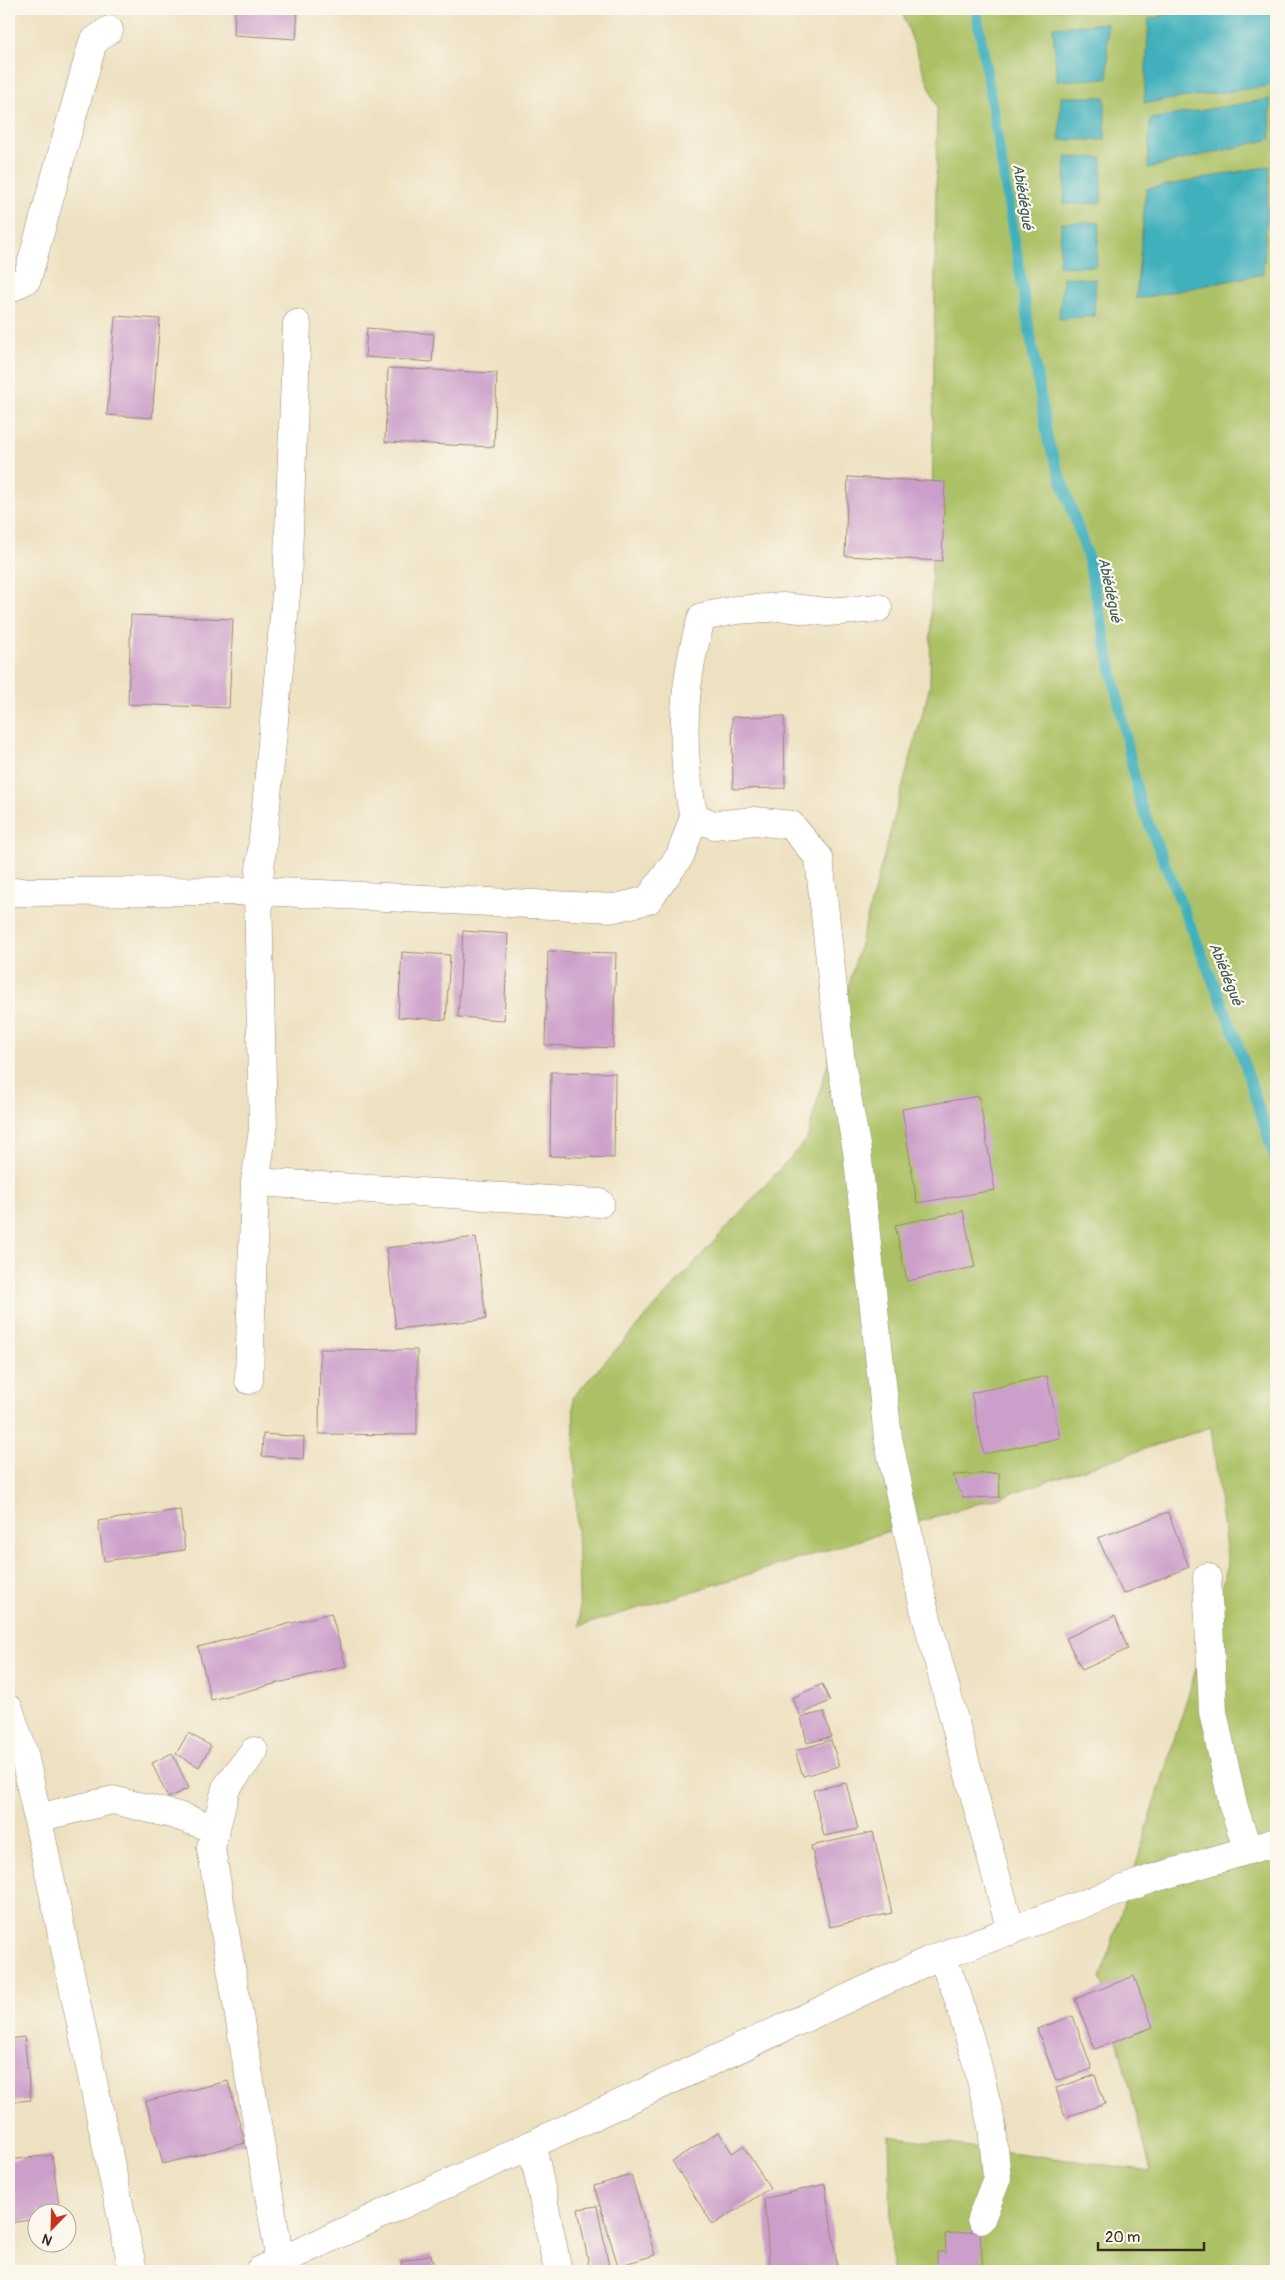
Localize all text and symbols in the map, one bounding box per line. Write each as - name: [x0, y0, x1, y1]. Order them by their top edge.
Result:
- water label: Abiédégué: [1008, 163, 1037, 232]
- water label: Abiédégué: [1093, 556, 1126, 625]
- water label: Abiédégué: [1204, 940, 1247, 1009]
- north arrow: [28, 2202, 78, 2252]
- scale bar: [1098, 2220, 1204, 2252]
- text: 20 m: [1105, 2228, 1140, 2247]
- text: N: [39, 2230, 55, 2249]

